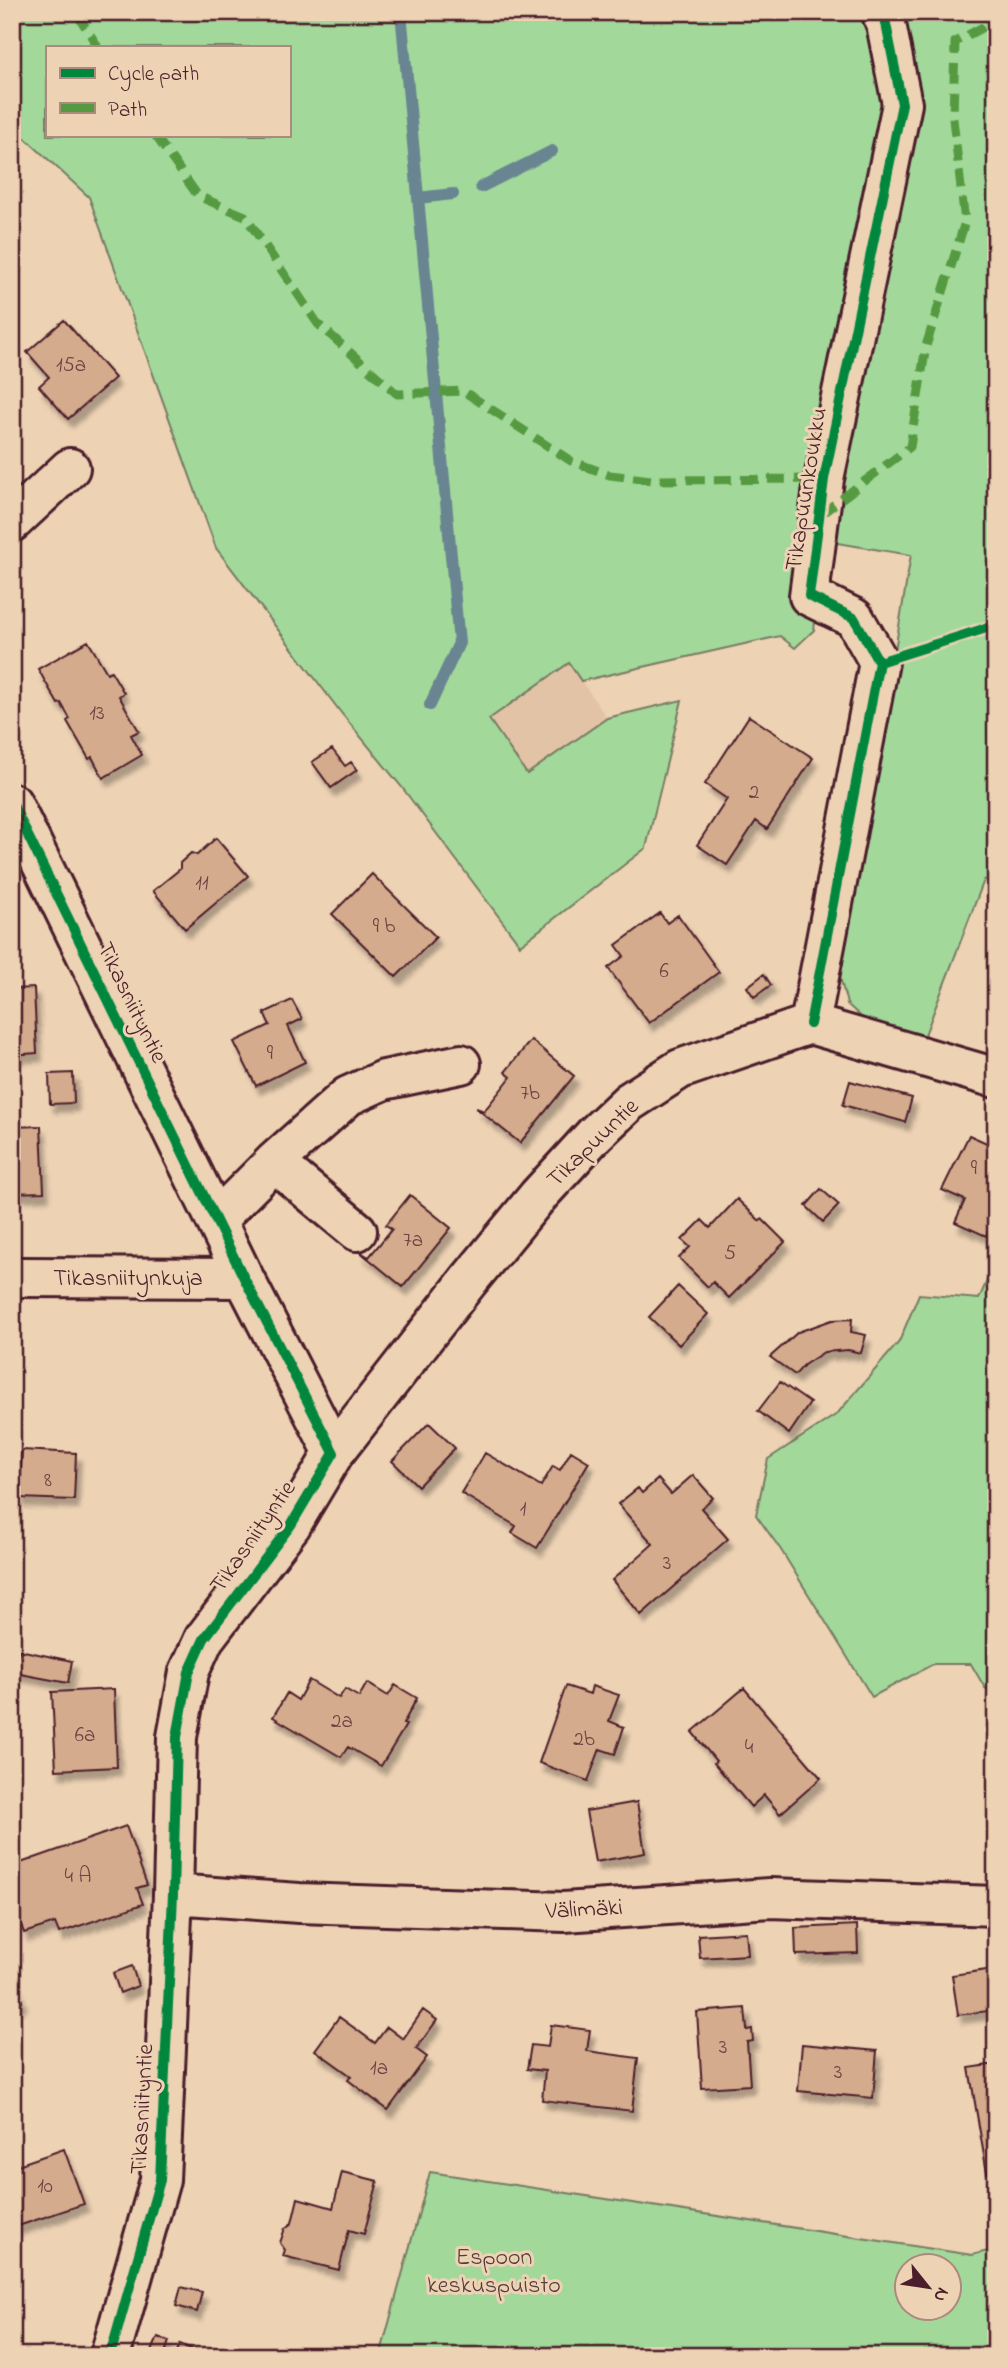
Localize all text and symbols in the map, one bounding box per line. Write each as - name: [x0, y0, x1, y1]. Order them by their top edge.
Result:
- legend: [46, 46, 290, 136]
- text: Cycle path: [108, 60, 199, 92]
- text: Path: [108, 96, 147, 126]
- house number: 15a: [56, 351, 86, 381]
- street label: Tikapuunkoukku: [777, 405, 838, 574]
- house number: 13: [89, 699, 105, 729]
- house number: 2: [749, 778, 759, 808]
- house number: 11: [195, 869, 209, 899]
- house number: 9 b: [373, 912, 395, 942]
- street label: Tikasniityntie: [85, 937, 175, 1070]
- house number: 6: [659, 957, 669, 987]
- house number: 9: [267, 1039, 274, 1069]
- house number: 7b: [520, 1079, 540, 1109]
- street label: Tikapuuntie: [540, 1090, 648, 1197]
- house number: 9: [971, 1154, 978, 1184]
- house number: 7a: [403, 1226, 423, 1256]
- house number: 5: [724, 1239, 736, 1269]
- street label: Tikasniitynkuja: [53, 1262, 203, 1298]
- house number: 8: [44, 1466, 52, 1496]
- street label: Tikasniityntie: [202, 1474, 307, 1602]
- house number: 1: [520, 1495, 527, 1525]
- house number: 3: [663, 1549, 671, 1579]
- house number: 2a: [331, 1707, 353, 1737]
- house number: 6a: [75, 1721, 95, 1751]
- house number: 2b: [573, 1725, 595, 1755]
- house number: 4: [745, 1733, 754, 1763]
- house number: 4 A: [65, 1862, 91, 1892]
- street label: Välimäki: [544, 1891, 624, 1930]
- house number: 3: [719, 2033, 727, 2063]
- street label: Tikasniityntie: [123, 2043, 165, 2175]
- house number: 1a: [370, 2054, 388, 2084]
- house number: 3: [834, 2058, 842, 2088]
- house number: 10: [37, 2172, 53, 2202]
- park label: Espoon keskuspuisto: [427, 2241, 561, 2304]
- north arrow: [892, 2252, 962, 2322]
- text: N: [926, 2282, 955, 2307]

